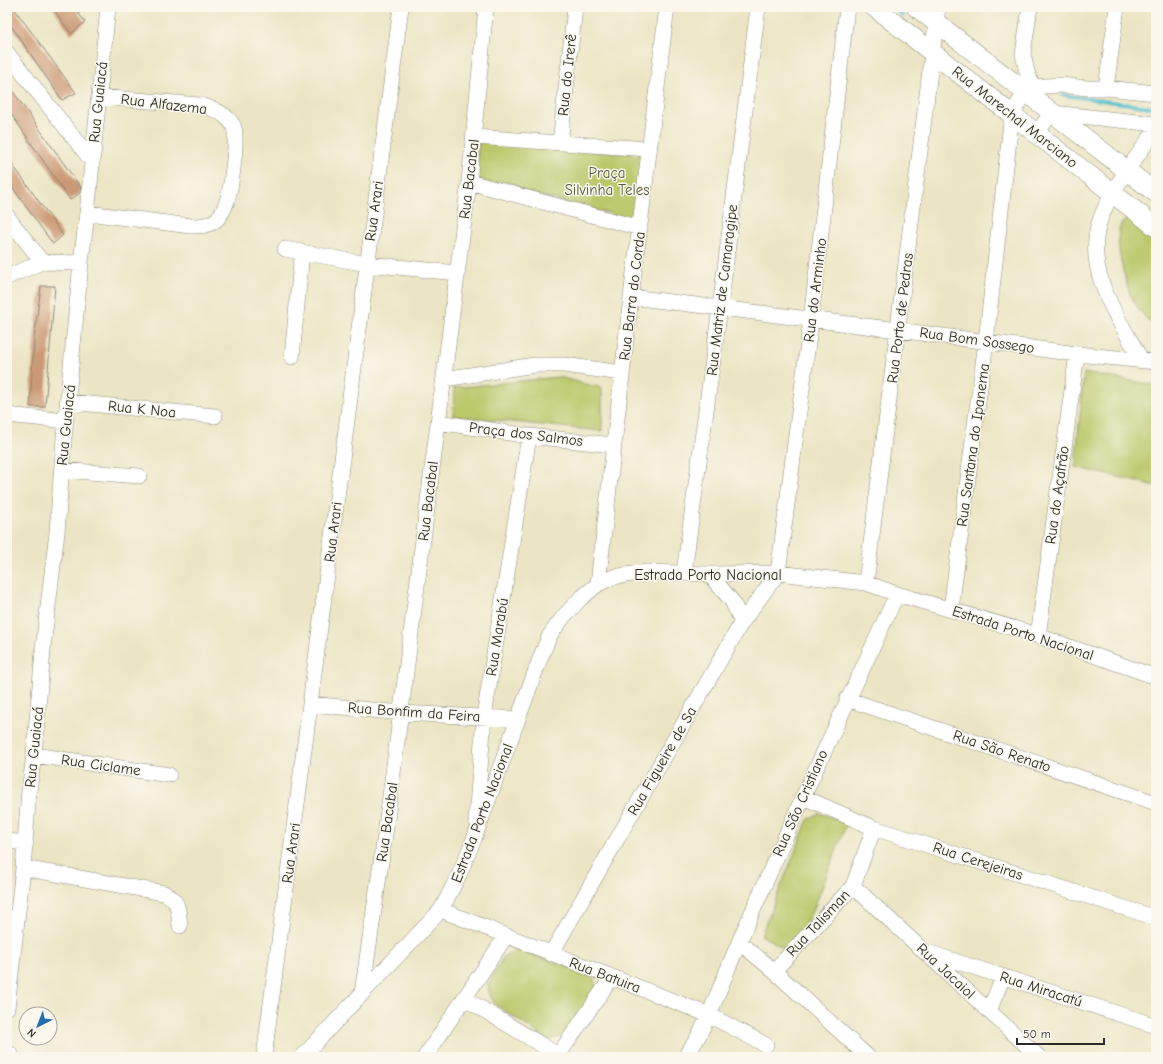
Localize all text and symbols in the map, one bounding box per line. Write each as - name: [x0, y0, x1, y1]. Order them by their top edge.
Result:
- street label: Rua do Irerê: [554, 33, 580, 117]
- street label: Rua Guaiacá: [85, 60, 111, 144]
- street label: Rua Marechal Marciano: [949, 62, 1081, 172]
- street label: Rua Alfazema: [120, 90, 208, 118]
- street label: Rua Bacabal: [455, 138, 483, 220]
- park label: Praça Silvinha Teles: [565, 164, 649, 199]
- street label: Rua Arari: [361, 180, 387, 242]
- street label: Rua Matriz de Camaragipe: [703, 203, 742, 377]
- street label: Rua Barra do Corda: [615, 230, 649, 362]
- street label: Rua do Arminho: [800, 237, 830, 343]
- street label: Rua Porto de Pedras: [883, 252, 917, 384]
- street label: Rua Bom Sossego: [918, 323, 1036, 357]
- street label: Rua Santana do Ipanema: [953, 362, 993, 528]
- street label: Rua Guaiacá: [53, 383, 79, 467]
- street label: Rua K Noa: [107, 396, 177, 422]
- street label: Praça dos Salmos: [468, 418, 584, 450]
- street label: Rua do Açafrão: [1041, 445, 1073, 545]
- street label: Rua Bacabal: [414, 460, 442, 542]
- street label: Rua Arari: [320, 501, 346, 563]
- street label: Estrada Porto Nacional: [634, 566, 782, 584]
- street label: Rua Marabú: [482, 597, 512, 677]
- street label: Estrada Porto Nacional: [950, 602, 1096, 664]
- street label: Rua Bonfim da Feira: [347, 698, 481, 726]
- street label: Rua Figueire de Sa: [624, 703, 700, 819]
- street label: Rua Guaiacá: [21, 705, 47, 789]
- street label: Rua São Renato: [951, 726, 1053, 776]
- street label: Estrada Porto Nacional: [447, 741, 517, 885]
- street label: Rua São Cristiano: [768, 747, 832, 859]
- street label: Rua Ciclame: [60, 751, 142, 780]
- street label: Rua Bacabal: [372, 781, 402, 863]
- street label: Rua Arari: [278, 822, 304, 884]
- street label: Rua Cerejeiras: [931, 838, 1025, 884]
- street label: Rua Talisman: [782, 886, 854, 960]
- street label: Rua Jacaiol: [913, 939, 979, 1003]
- street label: Rua Batuira: [567, 953, 643, 997]
- street label: Rua Miracatú: [997, 967, 1085, 1011]
- north arrow: [18, 1006, 58, 1046]
- scale bar: [1017, 1020, 1104, 1046]
- text: N: [25, 1026, 39, 1040]
- text: 50 m: [1023, 1027, 1051, 1041]

